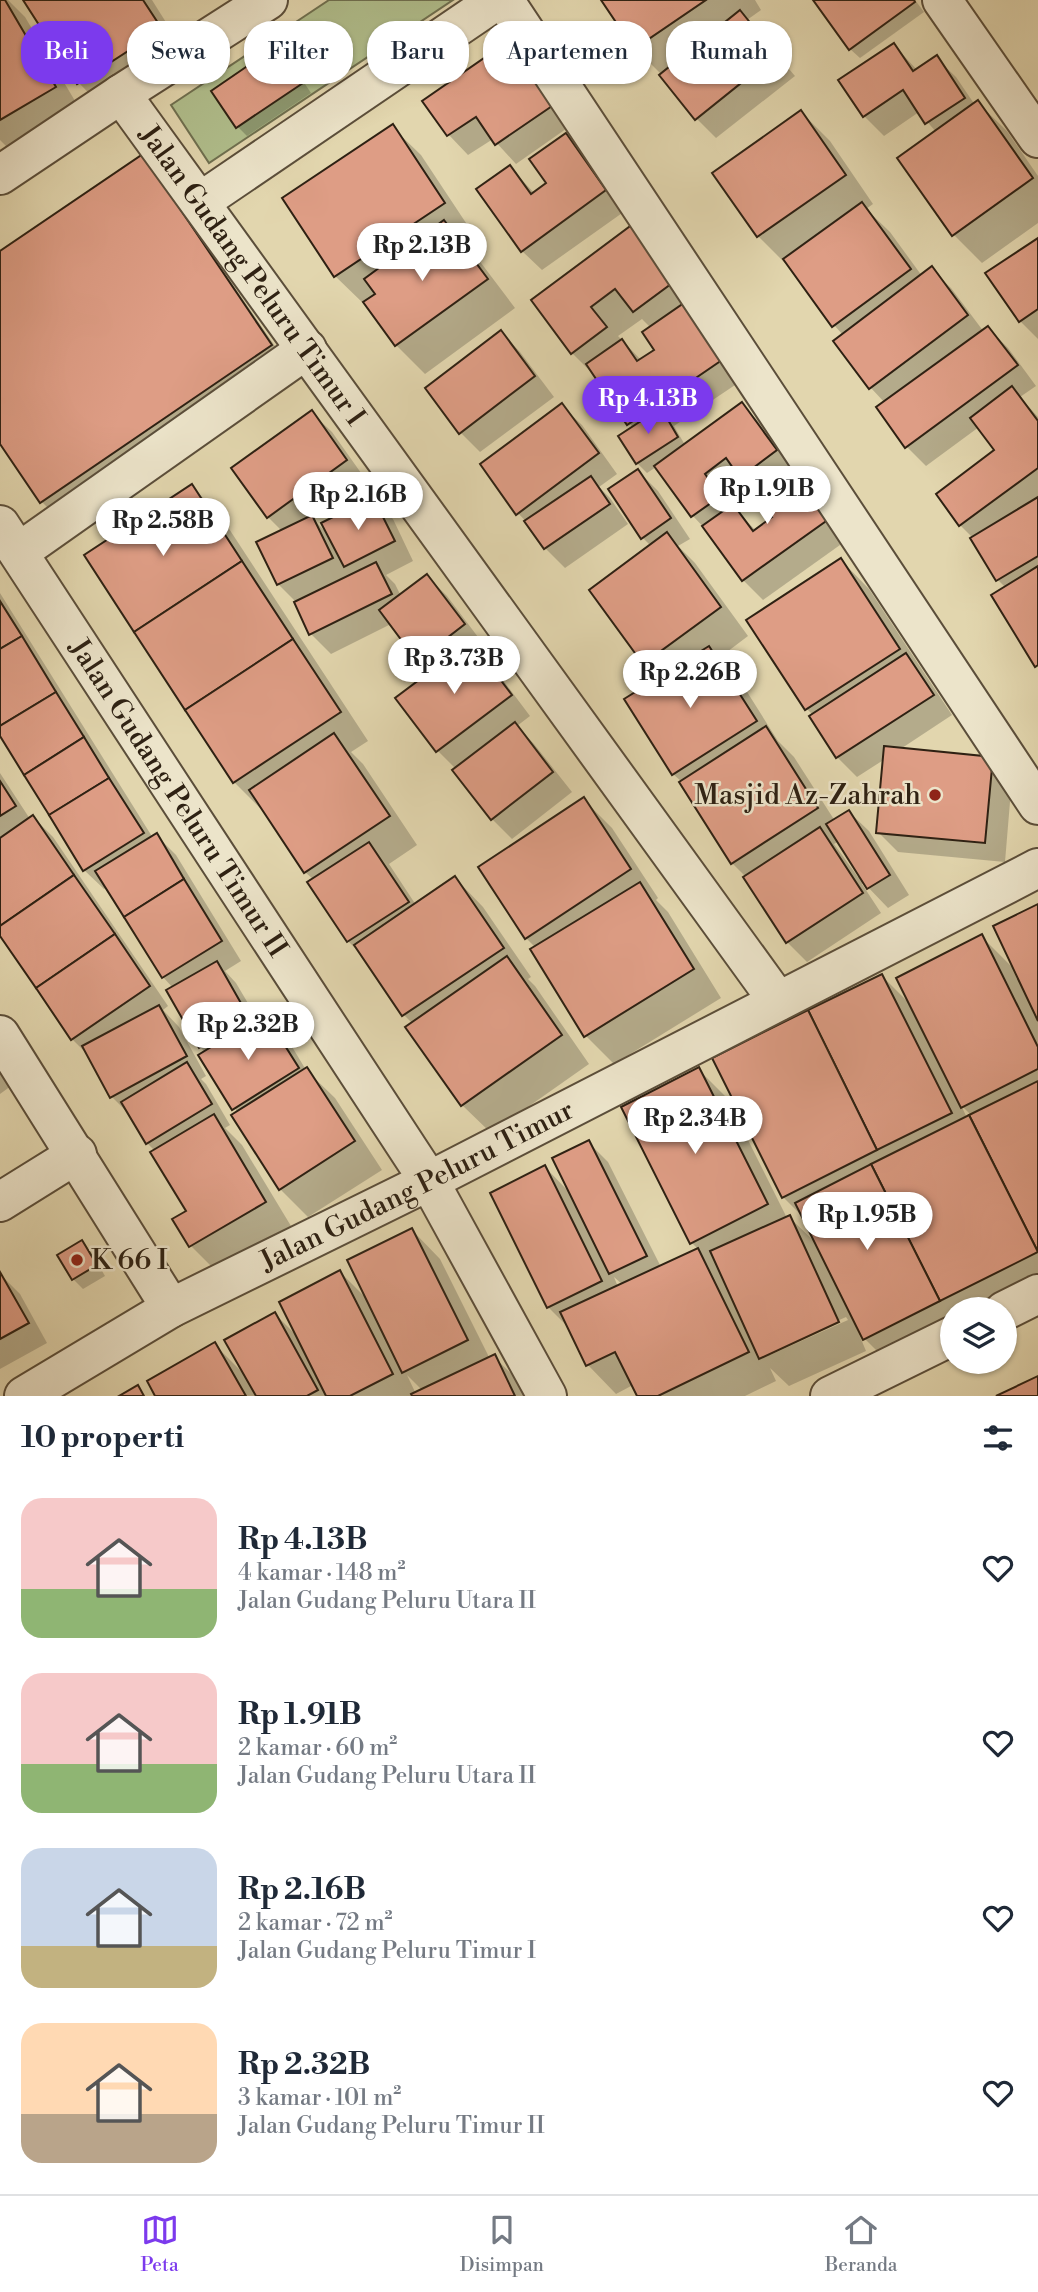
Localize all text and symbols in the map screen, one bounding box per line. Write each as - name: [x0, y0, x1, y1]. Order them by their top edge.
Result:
- chip: Beli: [21, 21, 113, 84]
- chip: Sewa: [127, 21, 230, 84]
- chip: Filter: [244, 21, 353, 84]
- chip: Baru: [367, 21, 469, 84]
- chip: Apartemen: [483, 21, 652, 84]
- chip: Rumah: [666, 21, 792, 84]
- street label: Jalan Gudang Peluru Timur I: [131, 117, 373, 433]
- pin: Rp 2.13B: [350, 224, 494, 283]
- text: Rp 2.13B: [373, 232, 471, 260]
- pin: Rp 4.13B: [576, 376, 720, 436]
- text: Rp 4.13B: [598, 385, 698, 413]
- pin: Rp 1.91B: [695, 466, 839, 526]
- pin: Rp 2.16B: [286, 472, 430, 532]
- text: Rp 1.91B: [720, 475, 814, 503]
- text: Rp 2.16B: [309, 481, 407, 509]
- pin: Rp 2.58B: [91, 498, 235, 558]
- text: Rp 2.58B: [112, 507, 214, 535]
- street label: Jalan Gudang Peluru Timur II: [61, 631, 295, 964]
- pin: Rp 3.73B: [382, 636, 526, 696]
- text: Rp 3.73B: [404, 645, 504, 673]
- pin: Rp 2.26B: [618, 650, 762, 710]
- text: Rp 2.26B: [639, 659, 741, 687]
- place label: Masjid Az-Zahrah: [694, 778, 921, 813]
- marker: Masjid Az-Zahrah: [927, 787, 943, 803]
- pin: Rp 2.32B: [176, 1002, 320, 1062]
- text: Rp 2.32B: [197, 1011, 299, 1039]
- street label: Jalan Gudang Peluru Timur: [253, 1092, 580, 1279]
- pin: Rp 2.34B: [623, 1096, 767, 1156]
- text: Rp 2.34B: [644, 1105, 746, 1133]
- pin: Rp 1.95B: [795, 1192, 939, 1252]
- text: Rp 1.95B: [818, 1201, 916, 1229]
- place label: K 66 I: [91, 1243, 168, 1278]
- marker: K 66 I: [69, 1252, 85, 1268]
- map controls: [940, 1297, 1017, 1374]
- button: layers: [940, 1297, 1017, 1374]
- text: 10 properti: [21, 1419, 184, 1457]
- icon: filters: [979, 1419, 1017, 1457]
- text: Rp 4.13B: [238, 1521, 368, 1559]
- icon: home: [77, 1526, 161, 1610]
- icon: heart: [979, 1549, 1017, 1587]
- text: 4 kamar · 148 m²: [238, 1559, 406, 1587]
- text: Jalan Gudang Peluru Utara II: [238, 1587, 536, 1615]
- text: Rp 1.91B: [238, 1696, 362, 1734]
- icon: home: [77, 1701, 161, 1785]
- icon: heart: [979, 1724, 1017, 1762]
- text: 2 kamar · 60 m²: [238, 1734, 397, 1762]
- text: Jalan Gudang Peluru Utara II: [238, 1762, 536, 1790]
- text: Rp 2.16B: [238, 1871, 366, 1909]
- icon: home: [77, 1876, 161, 1960]
- icon: heart: [979, 1899, 1017, 1937]
- text: 2 kamar · 72 m²: [238, 1909, 393, 1937]
- text: Jalan Gudang Peluru Timur I: [238, 1937, 536, 1965]
- text: Rp 2.32B: [238, 2046, 370, 2084]
- icon: home: [77, 2051, 161, 2135]
- icon: heart: [979, 2074, 1017, 2112]
- text: 3 kamar · 101 m²: [238, 2084, 401, 2112]
- text: Jalan Gudang Peluru Timur II: [238, 2112, 545, 2140]
- tab: Peta: [141, 2211, 179, 2277]
- tab: Disimpan: [460, 2211, 544, 2277]
- tab: Beranda: [825, 2211, 897, 2277]

